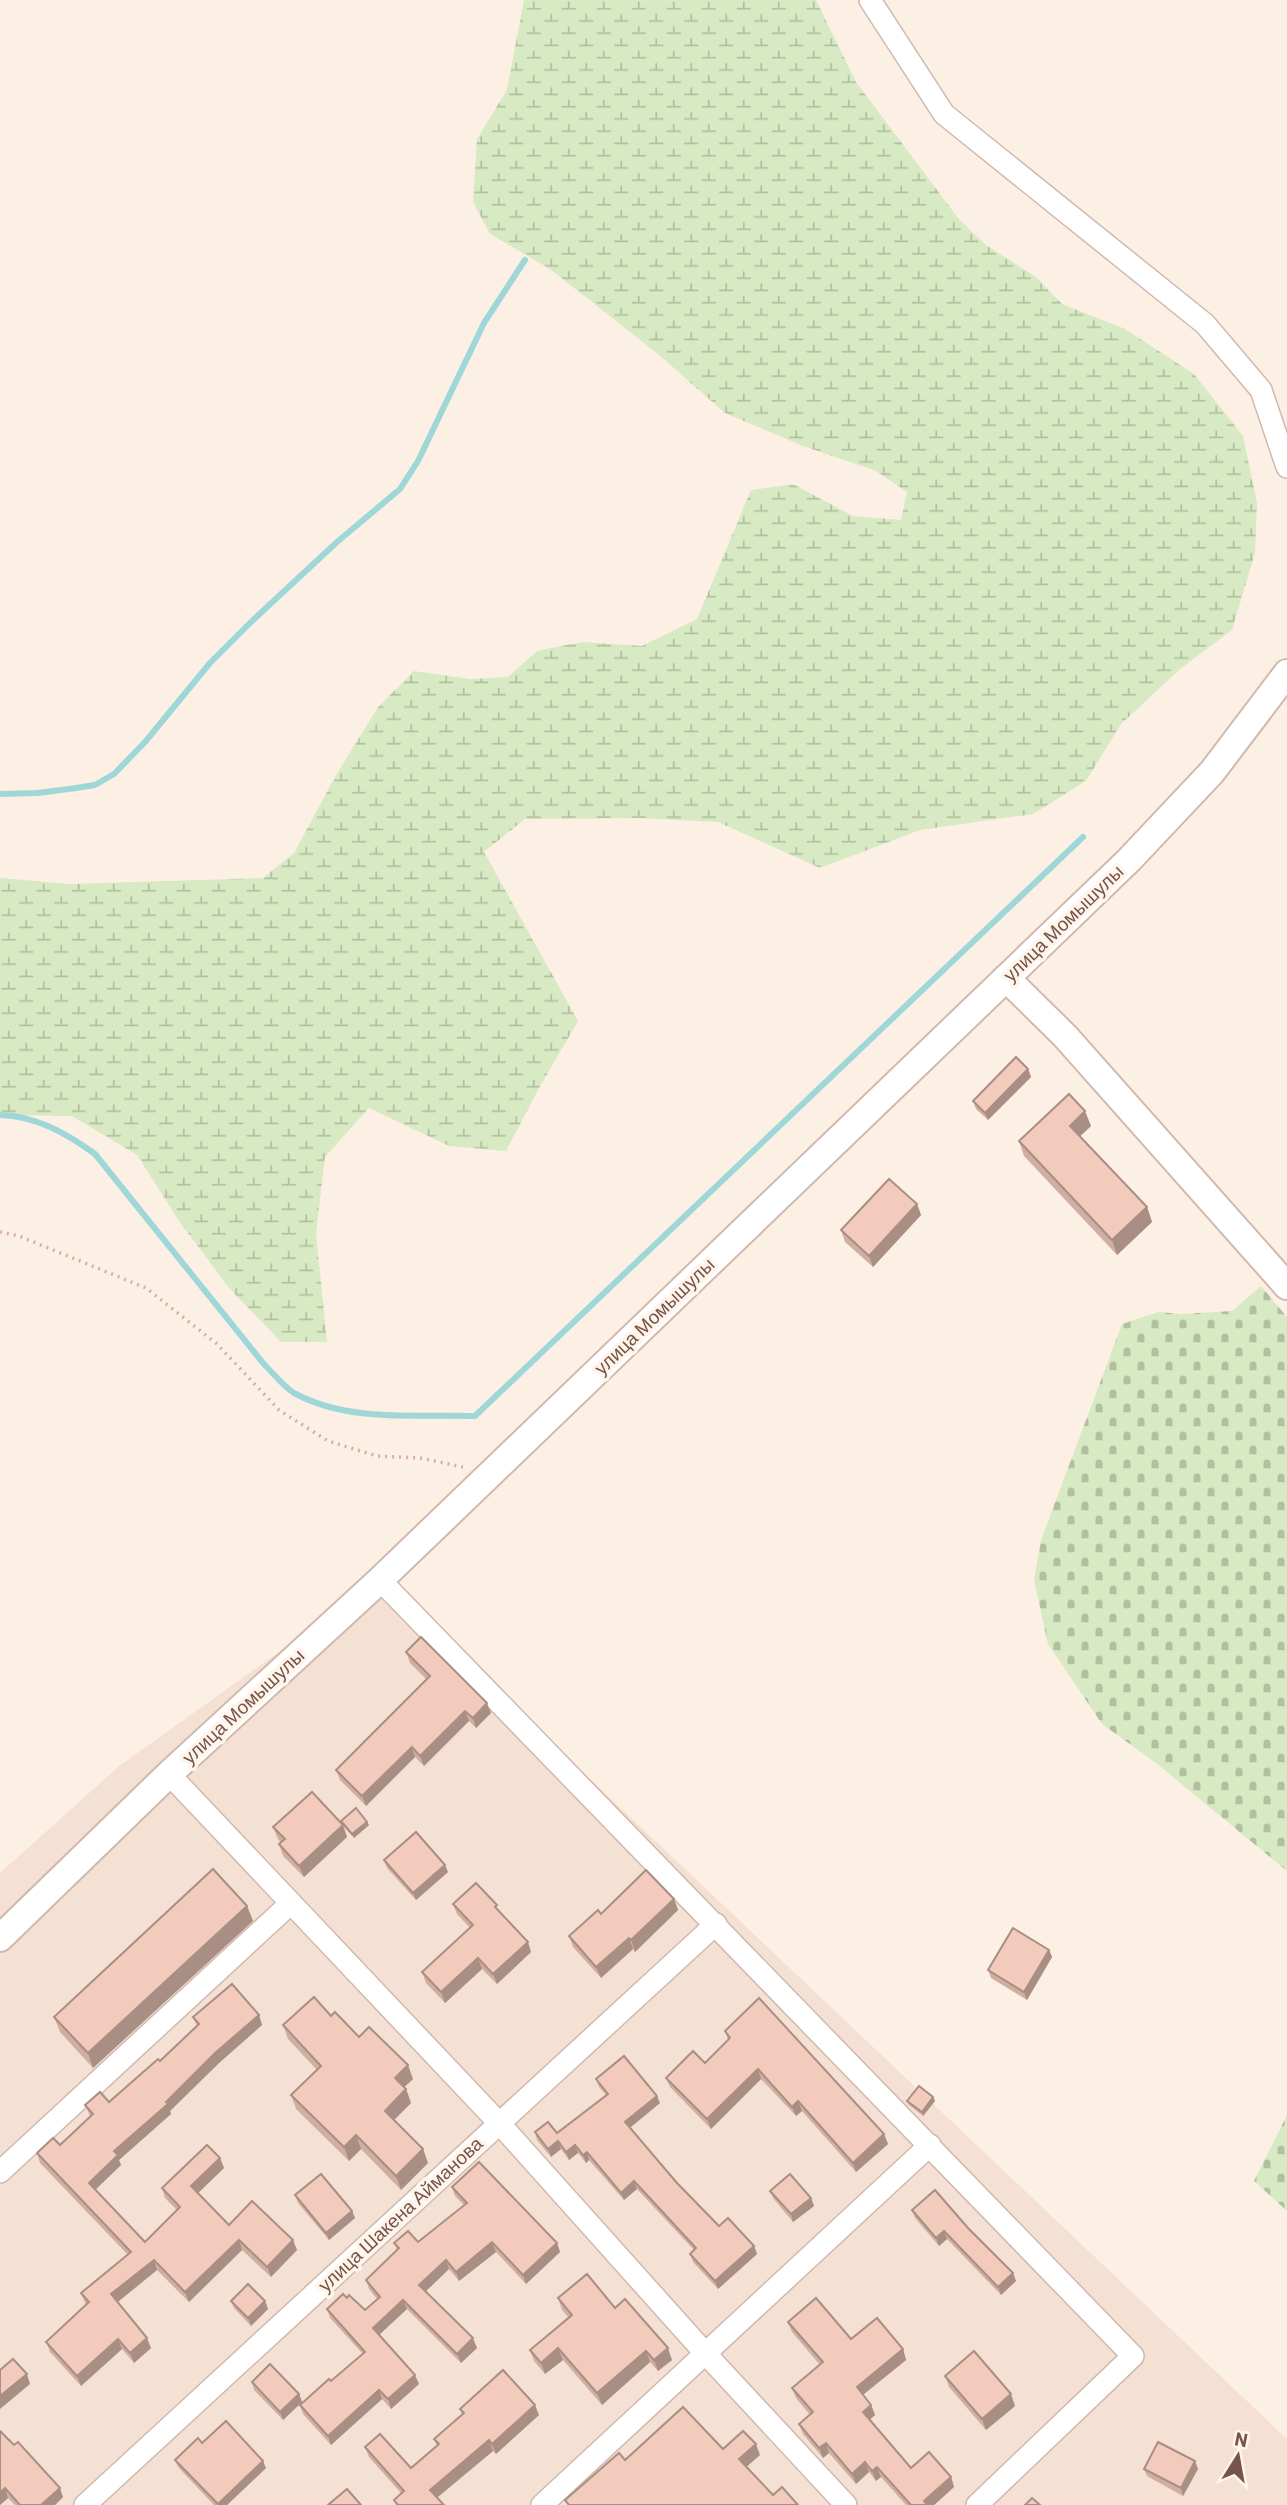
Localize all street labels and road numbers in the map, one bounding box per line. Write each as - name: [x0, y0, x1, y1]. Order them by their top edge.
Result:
- street label: улица Момышулы: [998, 859, 1128, 986]
- street label: улица Момышулы: [589, 1252, 719, 1379]
- street label: улица Момышулы: [177, 1643, 308, 1768]
- street label: улица Шакена Айманова: [313, 2131, 487, 2296]

